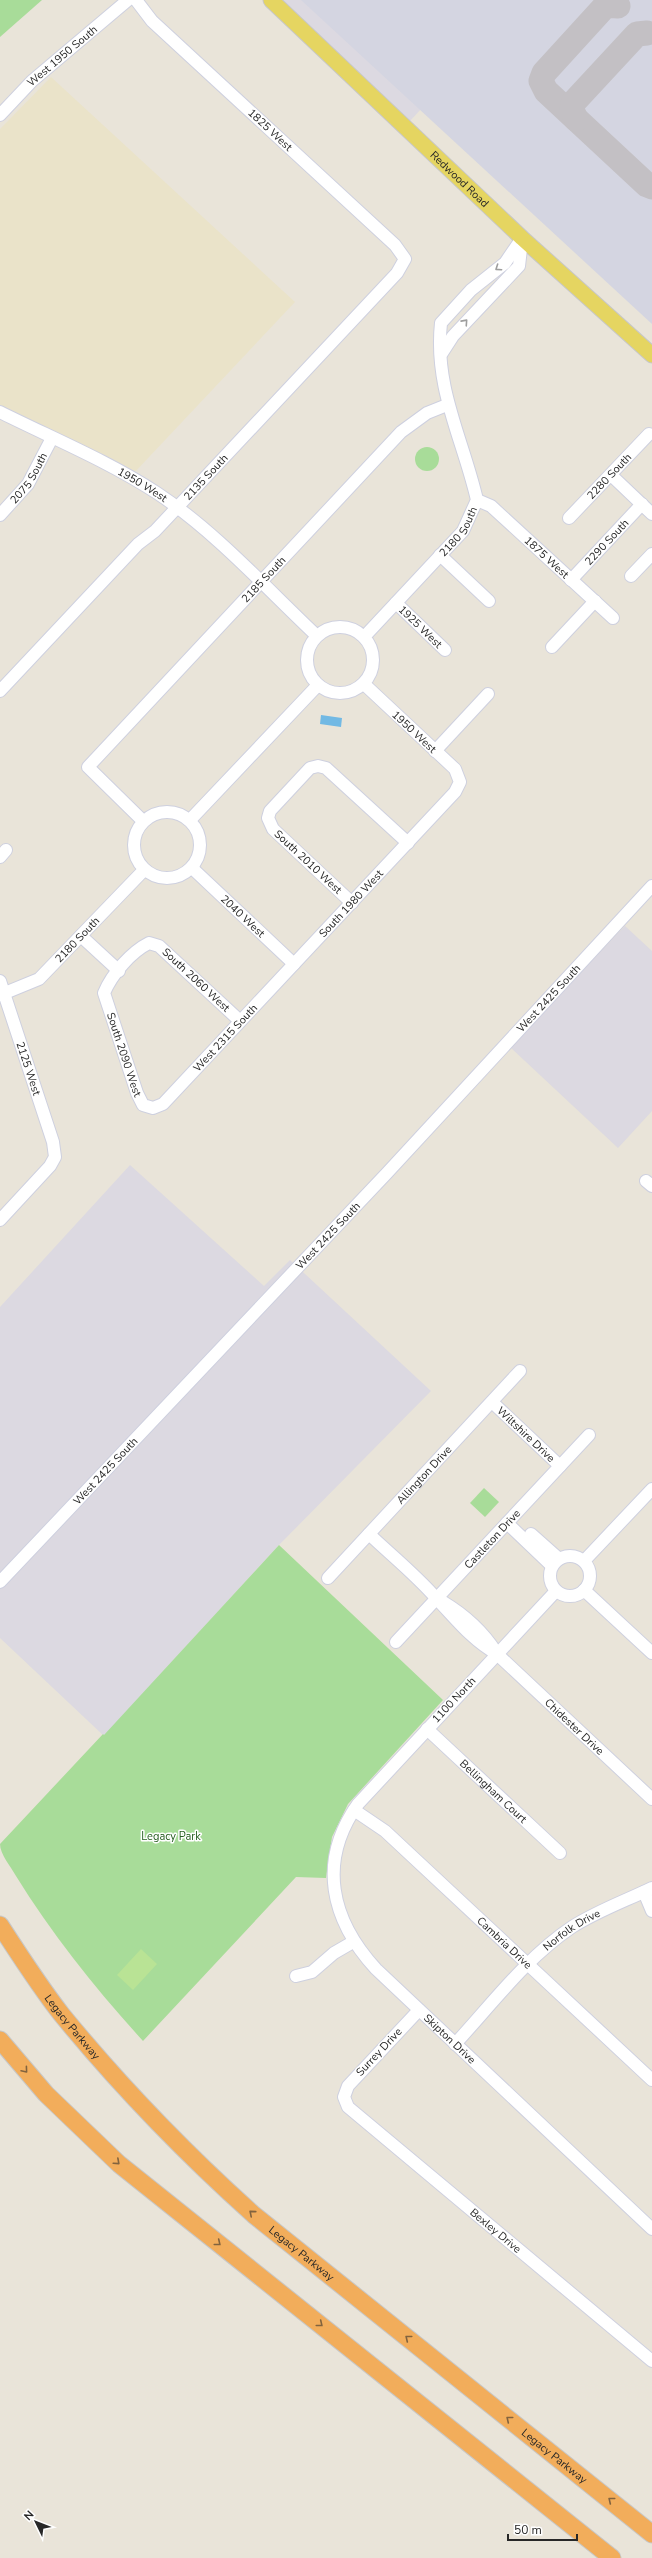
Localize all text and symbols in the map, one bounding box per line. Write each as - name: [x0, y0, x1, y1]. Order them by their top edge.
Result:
- street label: West 1950 South: [24, 22, 100, 90]
- street label: 1825 West: [245, 106, 296, 155]
- street label: Redwood Road: [427, 147, 492, 210]
- one-way arrow: [495, 263, 502, 270]
- one-way arrow: [461, 320, 468, 327]
- street label: 2075 South: [6, 450, 51, 507]
- street label: 2280 South: [583, 450, 635, 502]
- street label: 2135 South: [180, 451, 231, 503]
- street label: 1950 West: [115, 464, 171, 505]
- street label: 2180 South: [435, 504, 481, 560]
- street label: 2290 South: [581, 516, 632, 568]
- street label: 1875 West: [521, 533, 573, 582]
- street label: 2185 South: [238, 553, 289, 606]
- street label: 1925 West: [395, 602, 446, 651]
- street label: 1950 West: [389, 708, 440, 757]
- street label: South 2010 West: [271, 827, 345, 897]
- street label: South 1980 West: [315, 866, 386, 940]
- street label: 2040 West: [218, 891, 268, 941]
- street label: 2180 South: [51, 913, 103, 966]
- street label: South 2060 West: [159, 945, 233, 1015]
- street label: West 2425 South: [513, 961, 584, 1035]
- street label: West 2315 South: [190, 1001, 261, 1075]
- street label: South 2090 West: [103, 1011, 145, 1099]
- street label: 2125 West: [13, 1040, 45, 1097]
- street label: West 2425 South: [292, 1199, 363, 1273]
- street label: Wiltshire Drive: [494, 1403, 559, 1465]
- street label: West 2425 South: [70, 1434, 141, 1508]
- street label: Allington Drive: [393, 1442, 455, 1507]
- street label: Castleton Drive: [461, 1506, 524, 1572]
- street label: 1100 North: [429, 1674, 479, 1726]
- street label: Chidester Drive: [542, 1695, 608, 1758]
- street label: Bellingham Court: [457, 1756, 531, 1826]
- park label: Legacy Park: [141, 1829, 201, 1844]
- street label: Norfolk Drive: [540, 1905, 603, 1954]
- street label: Cambria Drive: [474, 1913, 536, 1972]
- street label: Legacy Parkway: [41, 1991, 104, 2063]
- street label: Skipton Drive: [421, 2010, 479, 2067]
- street label: Surrey Drive: [353, 2024, 405, 2079]
- one-way arrow: [21, 2065, 28, 2073]
- one-way arrow: [112, 2157, 120, 2164]
- street label: Bexley Drive: [467, 2205, 525, 2256]
- one-way arrow: [249, 2210, 256, 2217]
- street label: Legacy Parkway: [266, 2222, 338, 2284]
- one-way arrow: [214, 2239, 221, 2246]
- one-way arrow: [315, 2320, 322, 2327]
- one-way arrow: [405, 2335, 412, 2342]
- one-way arrow: [507, 2417, 514, 2424]
- street label: Legacy Parkway: [519, 2425, 591, 2487]
- one-way arrow: [608, 2498, 615, 2505]
- north arrow: [16, 2502, 56, 2542]
- text: N: [21, 2507, 37, 2524]
- scale bar: [508, 2516, 577, 2542]
- text: 50 m: [514, 2522, 542, 2538]

